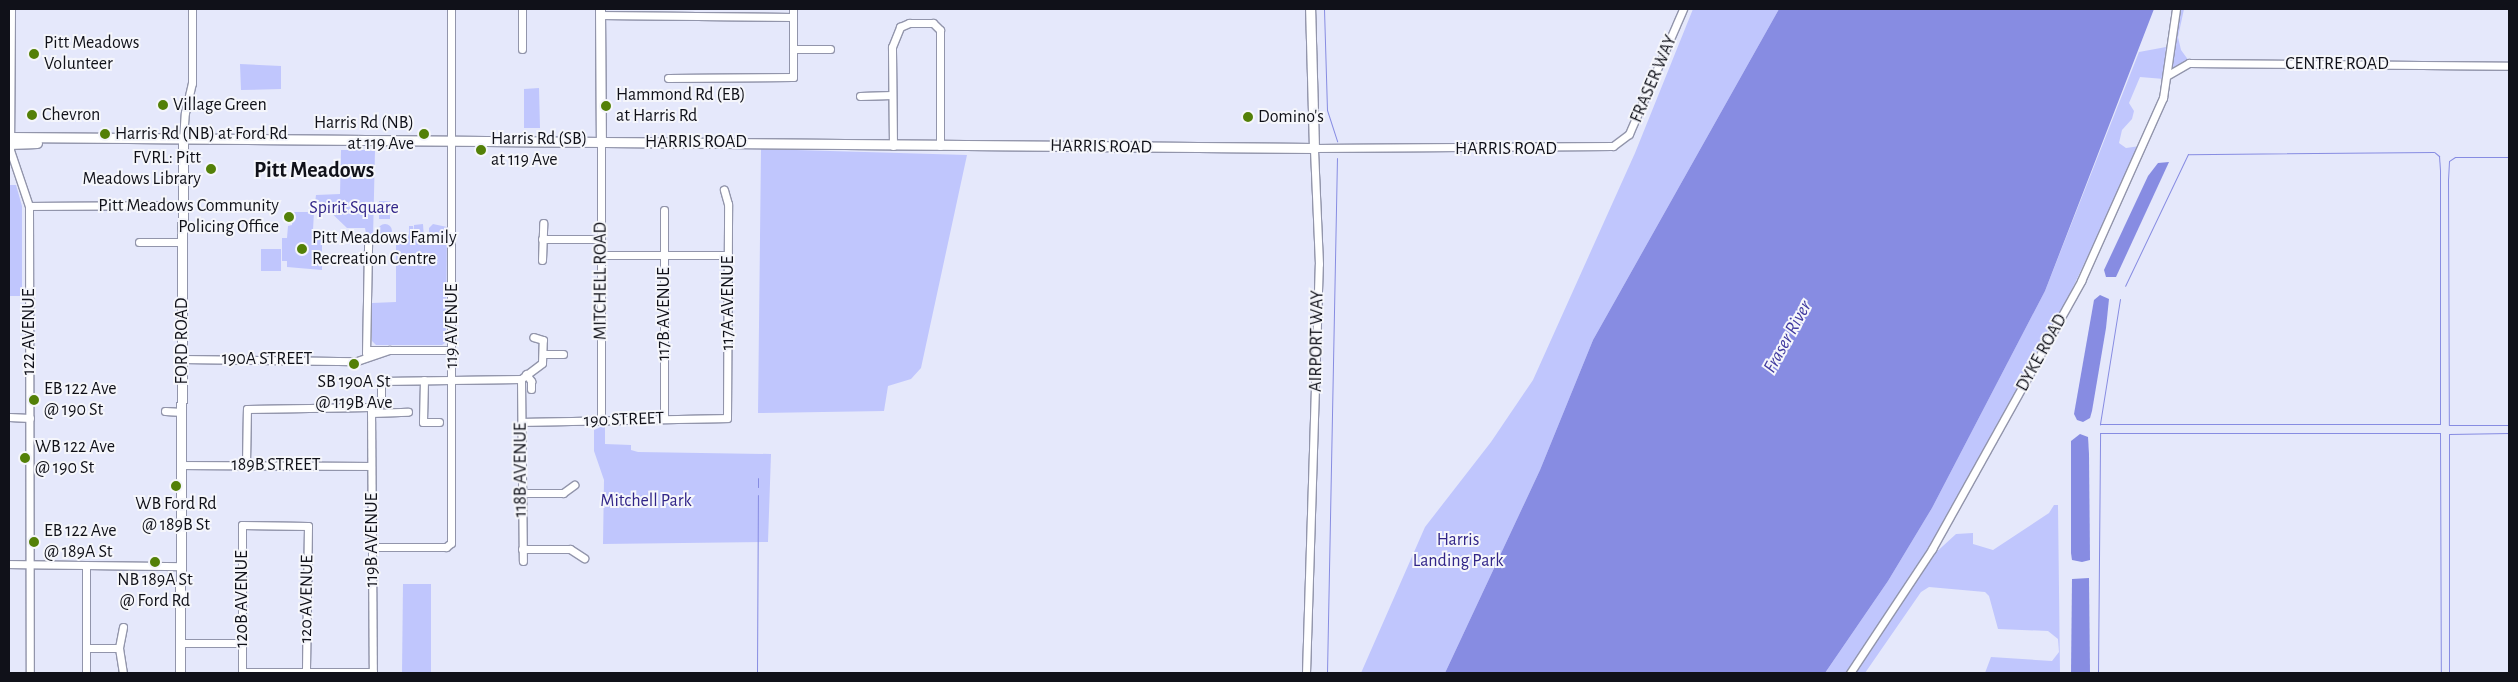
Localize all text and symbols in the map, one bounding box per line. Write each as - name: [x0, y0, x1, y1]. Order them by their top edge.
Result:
- street label: FRASER WAY: [1626, 32, 1682, 126]
- place label: Pitt Meadows Volunteer: [44, 33, 139, 76]
- marker: Pitt Meadows Volunteer: [28, 48, 40, 60]
- street label: CENTRE ROAD: [2285, 53, 2389, 75]
- place label: Hammond Rd (EB) at Harris Rd: [616, 85, 746, 128]
- place label: Village Green: [173, 94, 267, 116]
- marker: Village Green: [157, 99, 169, 111]
- marker: Hammond Rd (EB) at Harris Rd: [600, 100, 612, 112]
- place label: Chevron: [42, 104, 100, 126]
- place label: Domino's: [1258, 106, 1324, 128]
- marker: Chevron: [26, 109, 38, 121]
- marker: Domino's: [1242, 111, 1254, 123]
- place label: Harris Rd (NB) at 119 Ave: [314, 113, 414, 156]
- place label: Harris Rd (NB) at Ford Rd: [115, 123, 288, 145]
- marker: Harris Rd (NB) at Ford Rd: [99, 128, 111, 140]
- marker: Harris Rd (NB) at 119 Ave: [418, 128, 430, 140]
- place label: Harris Rd (SB) at 119 Ave: [491, 129, 587, 172]
- street label: HARRIS ROAD: [645, 131, 747, 153]
- street label: HARRIS ROAD: [1050, 135, 1152, 159]
- street label: HARRIS ROAD: [1455, 138, 1557, 160]
- marker: Harris Rd (SB) at 119 Ave: [475, 144, 487, 156]
- place label: FVRL: Pitt Meadows Library: [82, 148, 201, 190]
- district label: Pitt Meadows: [254, 158, 374, 184]
- marker: FVRL: Pitt Meadows Library: [205, 163, 217, 175]
- place label: Pitt Meadows Community Policing Office: [98, 196, 279, 238]
- park label: Spirit Square: [309, 197, 399, 219]
- marker: Pitt Meadows Community Policing Office: [283, 211, 295, 223]
- street label: MITCHELL ROAD: [590, 222, 612, 340]
- place label: Pitt Meadows Family Recreation Centre: [312, 228, 457, 270]
- marker: Pitt Meadows Family Recreation Centre: [296, 243, 308, 255]
- street label: 117A AVENUE: [717, 256, 739, 350]
- street label: 117B AVENUE: [653, 267, 675, 361]
- street label: 119 AVENUE: [441, 284, 463, 368]
- street label: 122 AVENUE: [18, 289, 40, 375]
- street label: AIRPORT WAY: [1305, 290, 1329, 392]
- water label: Fraser River: [1759, 297, 1817, 377]
- street label: FORD ROAD: [171, 298, 193, 384]
- street label: DYKE ROAD: [2012, 311, 2072, 395]
- street label: 190A STREET: [222, 348, 312, 370]
- marker: SB 190A St @ 119B Ave: [348, 358, 360, 370]
- place label: SB 190A St @ 119B Ave: [315, 372, 393, 414]
- place label: EB 122 Ave @ 190 St: [44, 379, 117, 422]
- marker: EB 122 Ave @ 190 St: [28, 394, 40, 406]
- street label: 190 STREET: [583, 408, 665, 432]
- street label: 118B AVENUE: [510, 423, 532, 517]
- place label: WB 122 Ave @ 190 St: [35, 437, 115, 479]
- marker: WB 122 Ave @ 190 St: [19, 452, 31, 464]
- street label: 189B STREET: [231, 454, 321, 476]
- marker: WB Ford Rd @ 189B St: [170, 480, 182, 492]
- park label: Mitchell Park: [600, 490, 692, 512]
- street label: 119B AVENUE: [361, 493, 383, 587]
- place label: WB Ford Rd @ 189B St: [135, 494, 217, 536]
- place label: EB 122 Ave @ 189A St: [44, 521, 117, 564]
- park label: Harris Landing Park: [1413, 530, 1503, 572]
- marker: EB 122 Ave @ 189A St: [28, 536, 40, 548]
- street label: 120B AVENUE: [231, 550, 253, 648]
- street label: 120 AVENUE: [295, 555, 319, 643]
- marker: NB 189A St @ Ford Rd: [149, 556, 161, 568]
- place label: NB 189A St @ Ford Rd: [117, 570, 193, 612]

